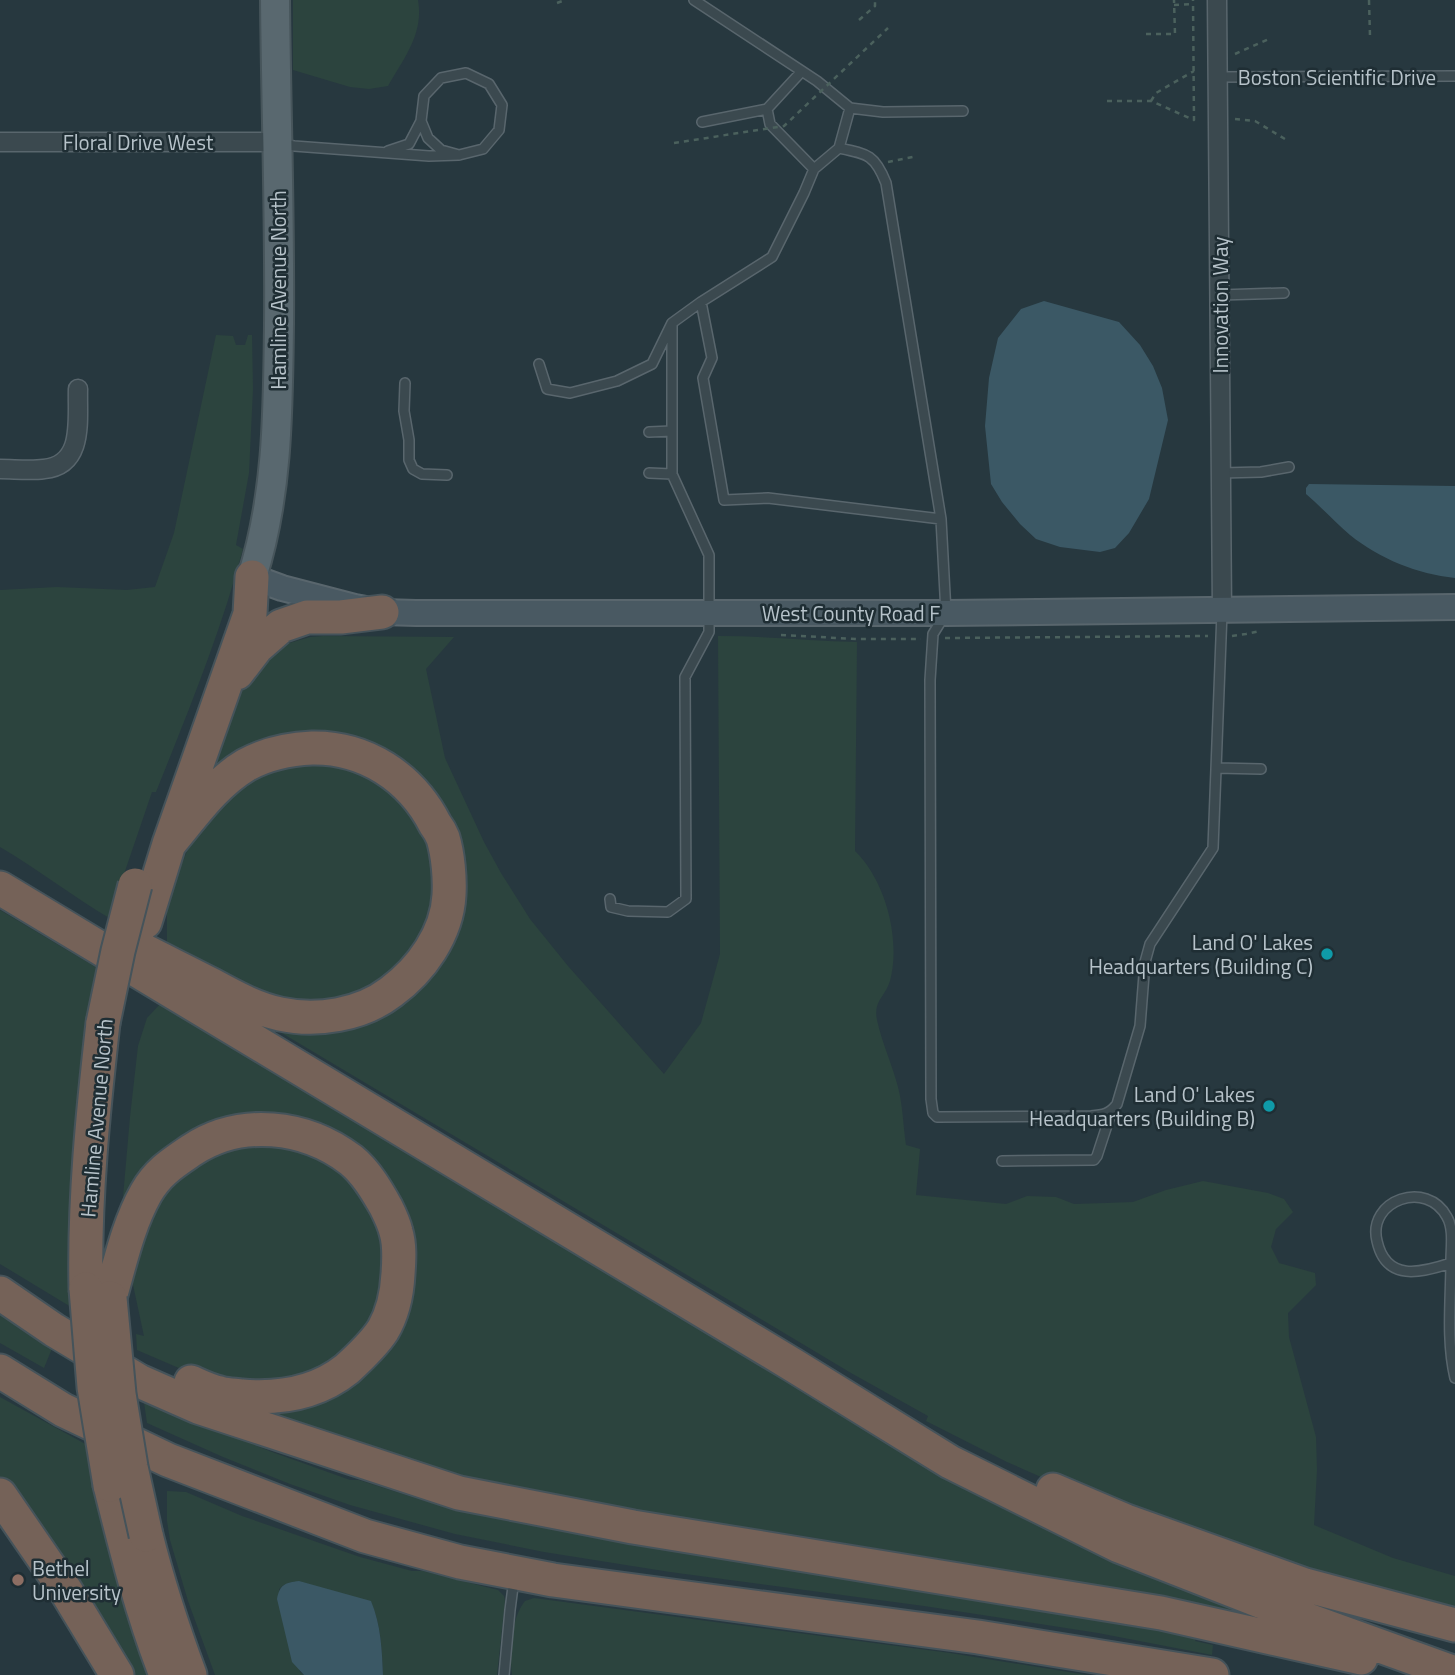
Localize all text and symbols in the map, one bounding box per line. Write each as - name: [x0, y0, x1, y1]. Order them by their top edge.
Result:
- street label: Boston Scientific Drive: [1238, 61, 1436, 93]
- street label: Floral Drive West: [63, 126, 214, 158]
- street label: Hamline Avenue North: [262, 190, 294, 390]
- street label: Innovation Way: [1204, 237, 1236, 373]
- street label: West County Road F: [762, 597, 940, 629]
- place label: Land O' Lakes Headquarters (Building C): [1089, 926, 1313, 982]
- marker: Land O' Lakes Headquarters (Building C): [1319, 946, 1335, 962]
- street label: Hamline Avenue North: [71, 1017, 121, 1219]
- place label: Land O' Lakes Headquarters (Building B): [1029, 1078, 1255, 1134]
- marker: Land O' Lakes Headquarters (Building B): [1261, 1098, 1277, 1114]
- place label: Bethel University: [32, 1552, 121, 1608]
- marker: Bethel University: [10, 1572, 26, 1588]

